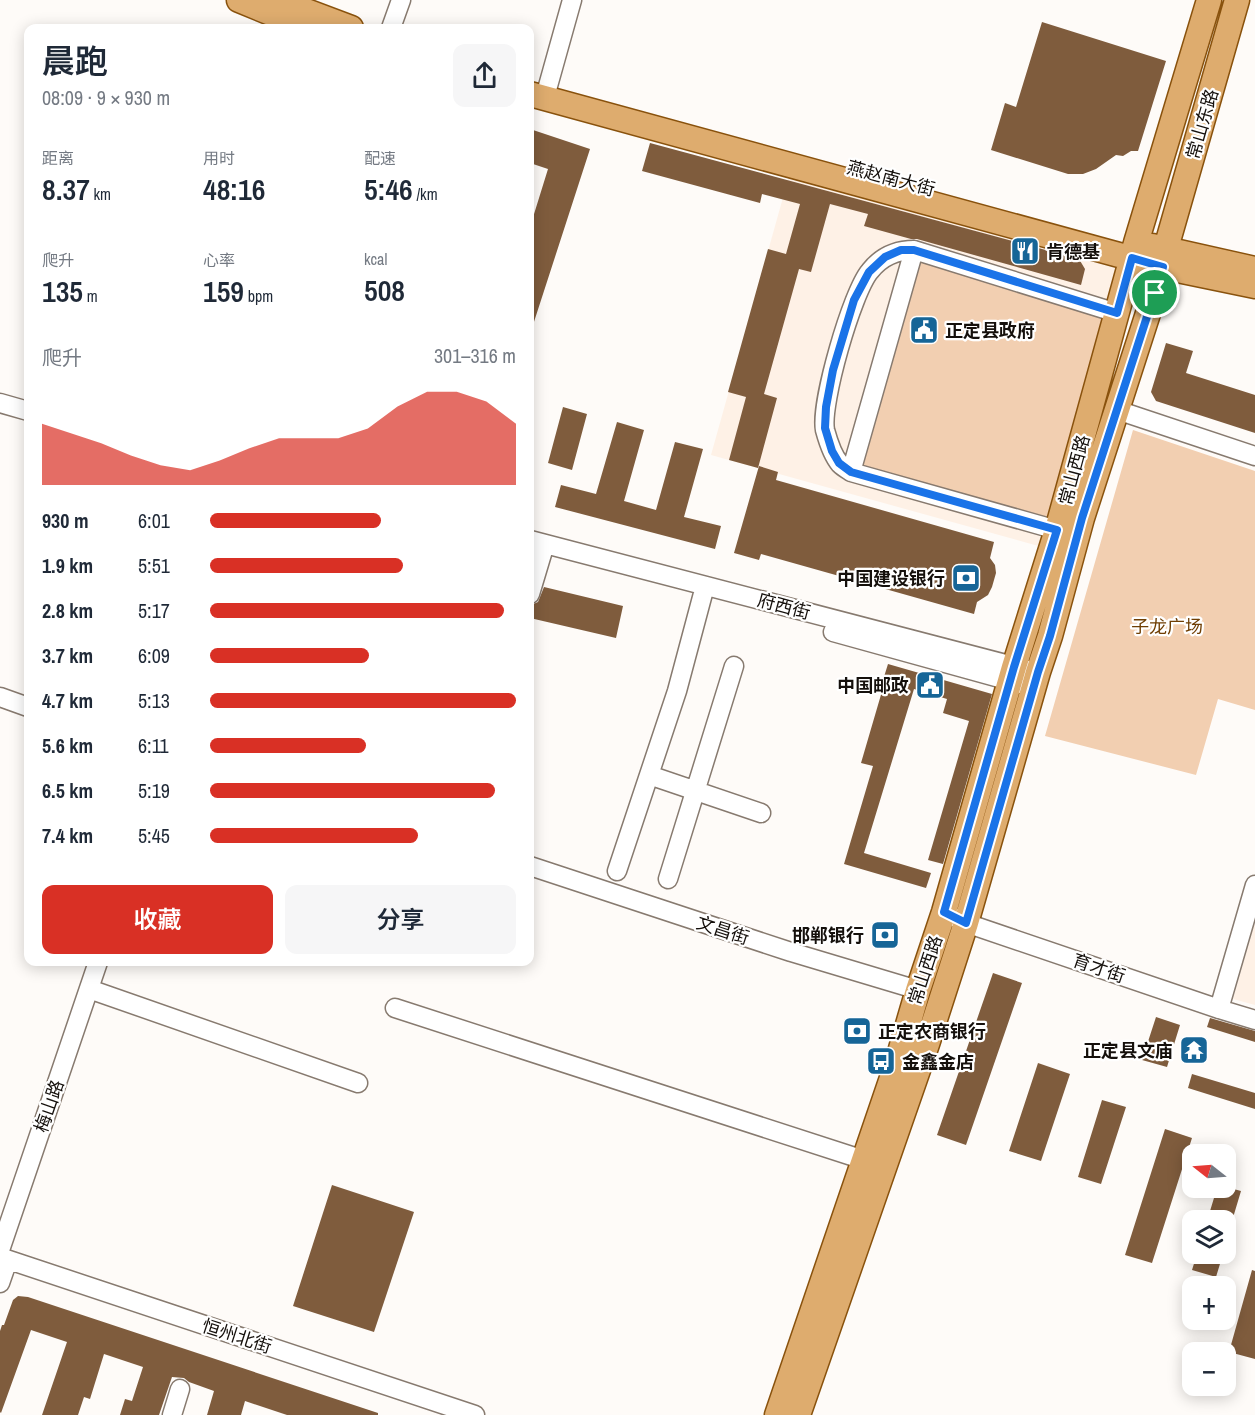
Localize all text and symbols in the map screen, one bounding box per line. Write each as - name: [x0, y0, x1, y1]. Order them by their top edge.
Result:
- text: 晨跑: [42, 39, 108, 83]
- button: share: [453, 44, 516, 107]
- text: 08:09 · 9 × 930 m: [42, 84, 170, 111]
- street label: 常山东路: [1180, 86, 1224, 162]
- text: 距离: [42, 147, 74, 169]
- text: 用时: [203, 147, 235, 169]
- text: 配速: [364, 147, 396, 169]
- street label: 燕赵南大街: [844, 154, 938, 202]
- text: 8.37: [42, 169, 90, 209]
- text: 48:16: [203, 169, 265, 209]
- text: 5:46: [364, 169, 413, 209]
- text: km: [90, 183, 111, 205]
- text: /km: [413, 183, 438, 205]
- restaurant icon: 肯德基: [1009, 235, 1041, 267]
- place label: 肯德基: [1046, 239, 1100, 264]
- text: kcal: [364, 248, 387, 270]
- text: 爬升: [42, 249, 74, 271]
- text: 心率: [203, 249, 235, 271]
- pin: [1129, 267, 1180, 318]
- text: 508: [364, 270, 405, 310]
- text: 135: [42, 271, 83, 311]
- text: 159: [203, 271, 244, 311]
- icon: arrive: [1138, 276, 1171, 309]
- text: m: [83, 285, 98, 307]
- text: bpm: [244, 285, 273, 307]
- public building icon: 正定县政府: [908, 314, 940, 346]
- place label: 正定县政府: [945, 318, 1035, 343]
- text: 301–316 m: [434, 342, 516, 369]
- text: 爬升: [42, 344, 82, 371]
- street label: 常山西路: [1053, 432, 1095, 508]
- text: 930 m: [42, 507, 89, 534]
- text: 6:01: [138, 507, 170, 534]
- text: 1.9 km: [42, 552, 93, 579]
- text: 5:51: [138, 552, 170, 579]
- bank icon: 中国建设银行: [950, 562, 982, 594]
- place label: 中国建设银行: [837, 566, 945, 591]
- street label: 府西街: [755, 587, 813, 625]
- text: 2.8 km: [42, 597, 93, 624]
- text: 5:17: [138, 597, 170, 624]
- park label: 子龙广场: [1131, 614, 1203, 639]
- text: 3.7 km: [42, 642, 93, 669]
- text: 6:09: [138, 642, 170, 669]
- public building icon: 中国邮政: [914, 669, 946, 701]
- place label: 中国邮政: [837, 673, 909, 698]
- text: 4.7 km: [42, 687, 93, 714]
- text: 5:13: [138, 687, 170, 714]
- text: 5.6 km: [42, 732, 93, 759]
- text: 6:11: [138, 732, 169, 759]
- text: 6.5 km: [42, 777, 93, 804]
- text: 5:19: [138, 777, 170, 804]
- text: 7.4 km: [42, 822, 93, 849]
- text: 5:45: [138, 822, 170, 849]
- button: 收藏: [42, 885, 273, 954]
- button: 分享: [285, 885, 516, 954]
- street label: 文昌街: [693, 910, 753, 950]
- bank icon: 邯郸银行: [869, 919, 901, 951]
- place label: 邯郸银行: [792, 923, 864, 948]
- street label: 常山西路: [902, 932, 948, 1008]
- street label: 育才街: [1069, 947, 1129, 989]
- bank icon: 正定农商银行: [841, 1015, 873, 1047]
- place label: 正定农商银行: [878, 1019, 986, 1044]
- temple icon: 正定县文庙: [1178, 1034, 1210, 1066]
- place label: 正定县文庙: [1083, 1038, 1173, 1063]
- bus stop icon: 金鑫金店: [865, 1045, 897, 1077]
- place label: 金鑫金店: [902, 1049, 974, 1074]
- street label: 梅山路: [28, 1076, 70, 1136]
- north arrow: [1182, 1144, 1236, 1198]
- map controls: [1182, 1144, 1236, 1396]
- button: layers: [1182, 1210, 1236, 1264]
- button: +: [1182, 1276, 1236, 1330]
- street label: 恒州北街: [199, 1313, 275, 1359]
- button: −: [1182, 1342, 1236, 1396]

